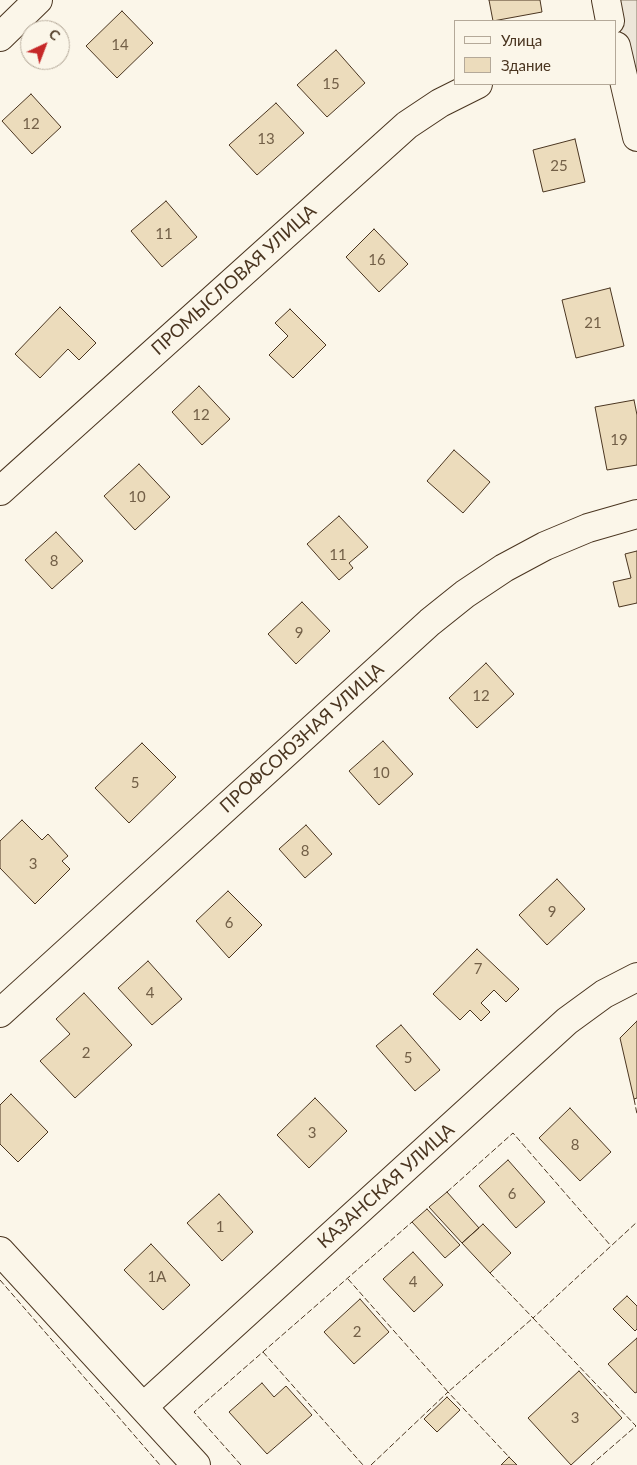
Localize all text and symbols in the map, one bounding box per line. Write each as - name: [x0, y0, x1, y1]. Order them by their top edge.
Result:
- north arrow: [20, 20, 70, 70]
- legend: [454, 20, 617, 85]
- text: С: [46, 25, 64, 44]
- text: Улица: [501, 31, 542, 49]
- house number: 14: [111, 36, 129, 54]
- text: Здание: [501, 56, 551, 74]
- house number: 15: [322, 75, 340, 93]
- house number: 12: [22, 115, 40, 133]
- house number: 13: [257, 130, 275, 148]
- house number: 25: [550, 157, 568, 175]
- street label: ПРОМЫСЛОВАЯ УЛИЦА: [147, 200, 321, 360]
- house number: 11: [155, 225, 173, 243]
- house number: 16: [368, 251, 386, 269]
- house number: 21: [584, 314, 602, 332]
- house number: 12: [192, 406, 210, 424]
- house number: 19: [610, 431, 628, 449]
- house number: 10: [128, 488, 146, 506]
- house number: 11: [329, 546, 347, 564]
- house number: 8: [50, 552, 58, 570]
- house number: 9: [295, 624, 303, 642]
- street label: ПРОФСОЮЗНАЯ УЛИЦА: [216, 659, 388, 817]
- house number: 12: [472, 687, 490, 705]
- house number: 10: [372, 764, 390, 782]
- house number: 5: [131, 774, 139, 792]
- house number: 8: [301, 842, 309, 860]
- house number: 3: [29, 855, 37, 873]
- house number: 9: [548, 903, 556, 921]
- house number: 6: [225, 914, 233, 932]
- house number: 7: [474, 960, 482, 978]
- house number: 4: [146, 984, 154, 1002]
- house number: 2: [82, 1044, 90, 1062]
- house number: 5: [404, 1049, 412, 1067]
- street label: КАЗАНСКАЯ УЛИЦА: [313, 1119, 459, 1253]
- house number: 3: [308, 1124, 316, 1142]
- house number: 8: [571, 1136, 579, 1154]
- house number: 6: [508, 1185, 516, 1203]
- house number: 1: [216, 1218, 224, 1236]
- house number: 1А: [148, 1268, 166, 1286]
- house number: 4: [409, 1273, 417, 1291]
- house number: 2: [353, 1323, 361, 1341]
- house number: 3: [571, 1409, 579, 1427]

